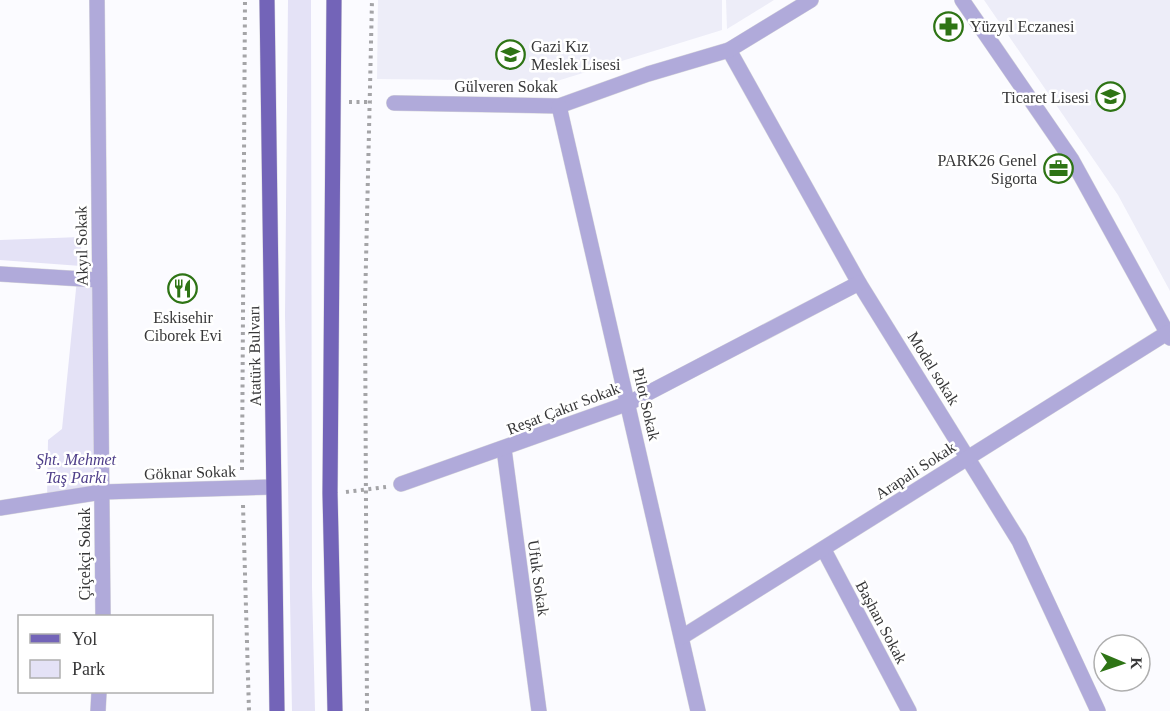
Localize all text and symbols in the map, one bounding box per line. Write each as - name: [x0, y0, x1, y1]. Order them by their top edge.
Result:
- pharmacy icon: Yüzyıl Eczanesi: [933, 10, 965, 42]
- place label: Yüzyıl Eczanesi: [970, 18, 1075, 36]
- place label: Gazi Kız Meslek Lisesi: [531, 38, 621, 73]
- school or university icon: Gazi Kız Meslek Lisesi: [494, 39, 526, 71]
- street label: Gülveren Sokak: [454, 78, 558, 95]
- school or university icon: Ticaret Lisesi: [1094, 81, 1126, 113]
- place label: Ticaret Lisesi: [1002, 89, 1090, 106]
- place label: PARK26 Genel Sigorta: [938, 152, 1038, 188]
- office icon: PARK26 Genel Sigorta: [1042, 153, 1074, 185]
- street label: Akyıl Sokak: [72, 206, 92, 286]
- restaurant icon: Eskisehir Ciborek Evi: [167, 273, 199, 305]
- street label: Atatürk Bulvarı: [245, 305, 264, 407]
- place label: Eskisehir Ciborek Evi: [144, 309, 222, 344]
- street label: Model sokak: [904, 329, 963, 408]
- street label: Pilot Sokak: [630, 366, 663, 442]
- street label: Reşat Çakır Sokak: [505, 379, 622, 439]
- street label: Arapali Sokak: [872, 438, 959, 503]
- park label: Şht. Mehmet Taş Parkı: [36, 451, 117, 487]
- street label: Göknar Sokak: [144, 462, 236, 483]
- street label: Çiçekçi Sokak: [76, 508, 94, 600]
- street label: Ufuk Sokak: [525, 539, 552, 617]
- street label: Başhan Sokak: [852, 578, 910, 667]
- legend: [18, 615, 213, 693]
- text: Yol: [72, 629, 97, 649]
- north arrow: [1092, 633, 1152, 693]
- text: K: [1128, 657, 1145, 671]
- text: Park: [72, 659, 105, 679]

